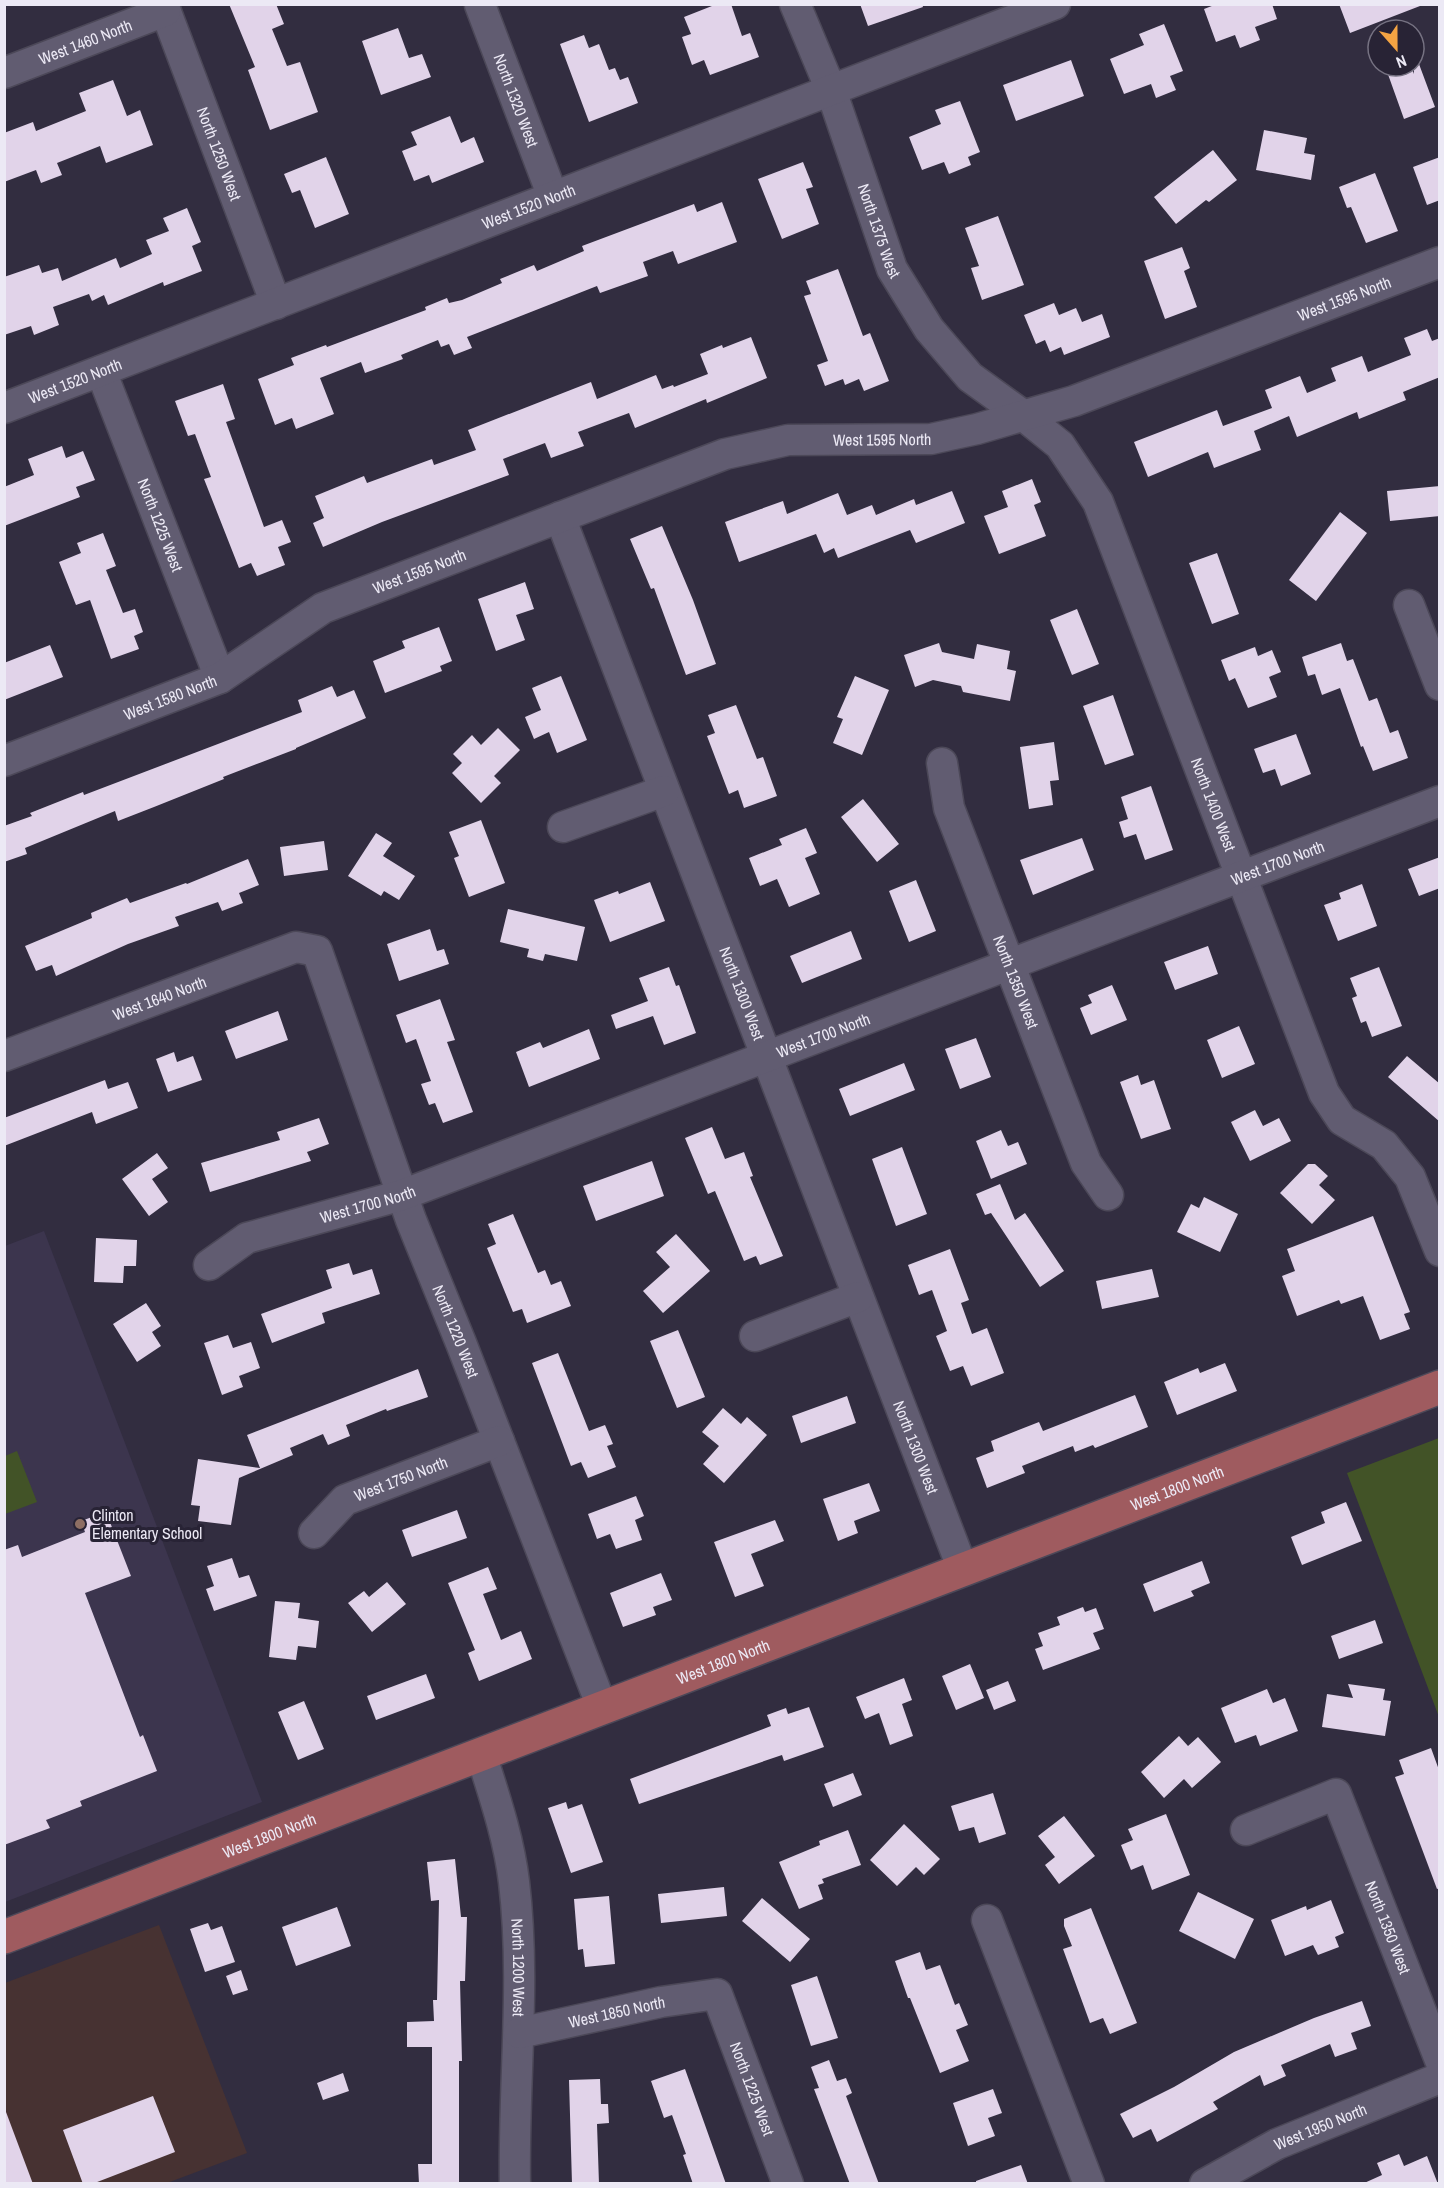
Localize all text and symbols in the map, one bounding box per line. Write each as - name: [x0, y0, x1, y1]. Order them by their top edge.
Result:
- street label: West 1460 North: [35, 14, 135, 70]
- north arrow: [1366, 18, 1426, 78]
- street label: North 1320 West: [489, 50, 544, 151]
- text: N: [1393, 50, 1410, 74]
- street label: North 1250 West: [192, 104, 247, 204]
- street label: West 1520 North: [479, 178, 578, 234]
- street label: North 1375 West: [853, 181, 906, 283]
- street label: West 1595 North: [1294, 271, 1394, 326]
- street label: West 1520 North: [25, 353, 125, 409]
- street label: West 1595 North: [833, 428, 931, 451]
- street label: North 1225 West: [133, 475, 189, 575]
- street label: West 1595 North: [369, 543, 469, 599]
- street label: West 1580 North: [120, 669, 220, 725]
- street label: North 1400 West: [1186, 755, 1242, 855]
- street label: West 1700 North: [1228, 835, 1327, 890]
- street label: North 1350 West: [988, 932, 1044, 1032]
- street label: North 1300 West: [714, 943, 770, 1043]
- street label: West 1640 North: [110, 970, 209, 1025]
- street label: West 1700 North: [773, 1007, 873, 1063]
- street label: West 1700 North: [318, 1180, 419, 1228]
- street label: North 1220 West: [427, 1281, 485, 1381]
- street label: North 1300 West: [888, 1397, 944, 1497]
- street label: West 1750 North: [351, 1451, 451, 1506]
- street label: West 1800 North: [1127, 1460, 1227, 1516]
- place label: Clinton Elementary School: [92, 1504, 202, 1544]
- marker: Clinton Elementary School: [73, 1517, 87, 1531]
- street label: West 1800 North: [673, 1634, 773, 1689]
- street label: West 1800 North: [219, 1808, 319, 1863]
- street label: North 1350 West: [1360, 1877, 1416, 1977]
- street label: North 1200 West: [506, 1918, 530, 2017]
- street label: West 1850 North: [566, 1991, 666, 2033]
- street label: North 1225 West: [725, 2039, 780, 2139]
- street label: West 1950 North: [1271, 2098, 1370, 2155]

